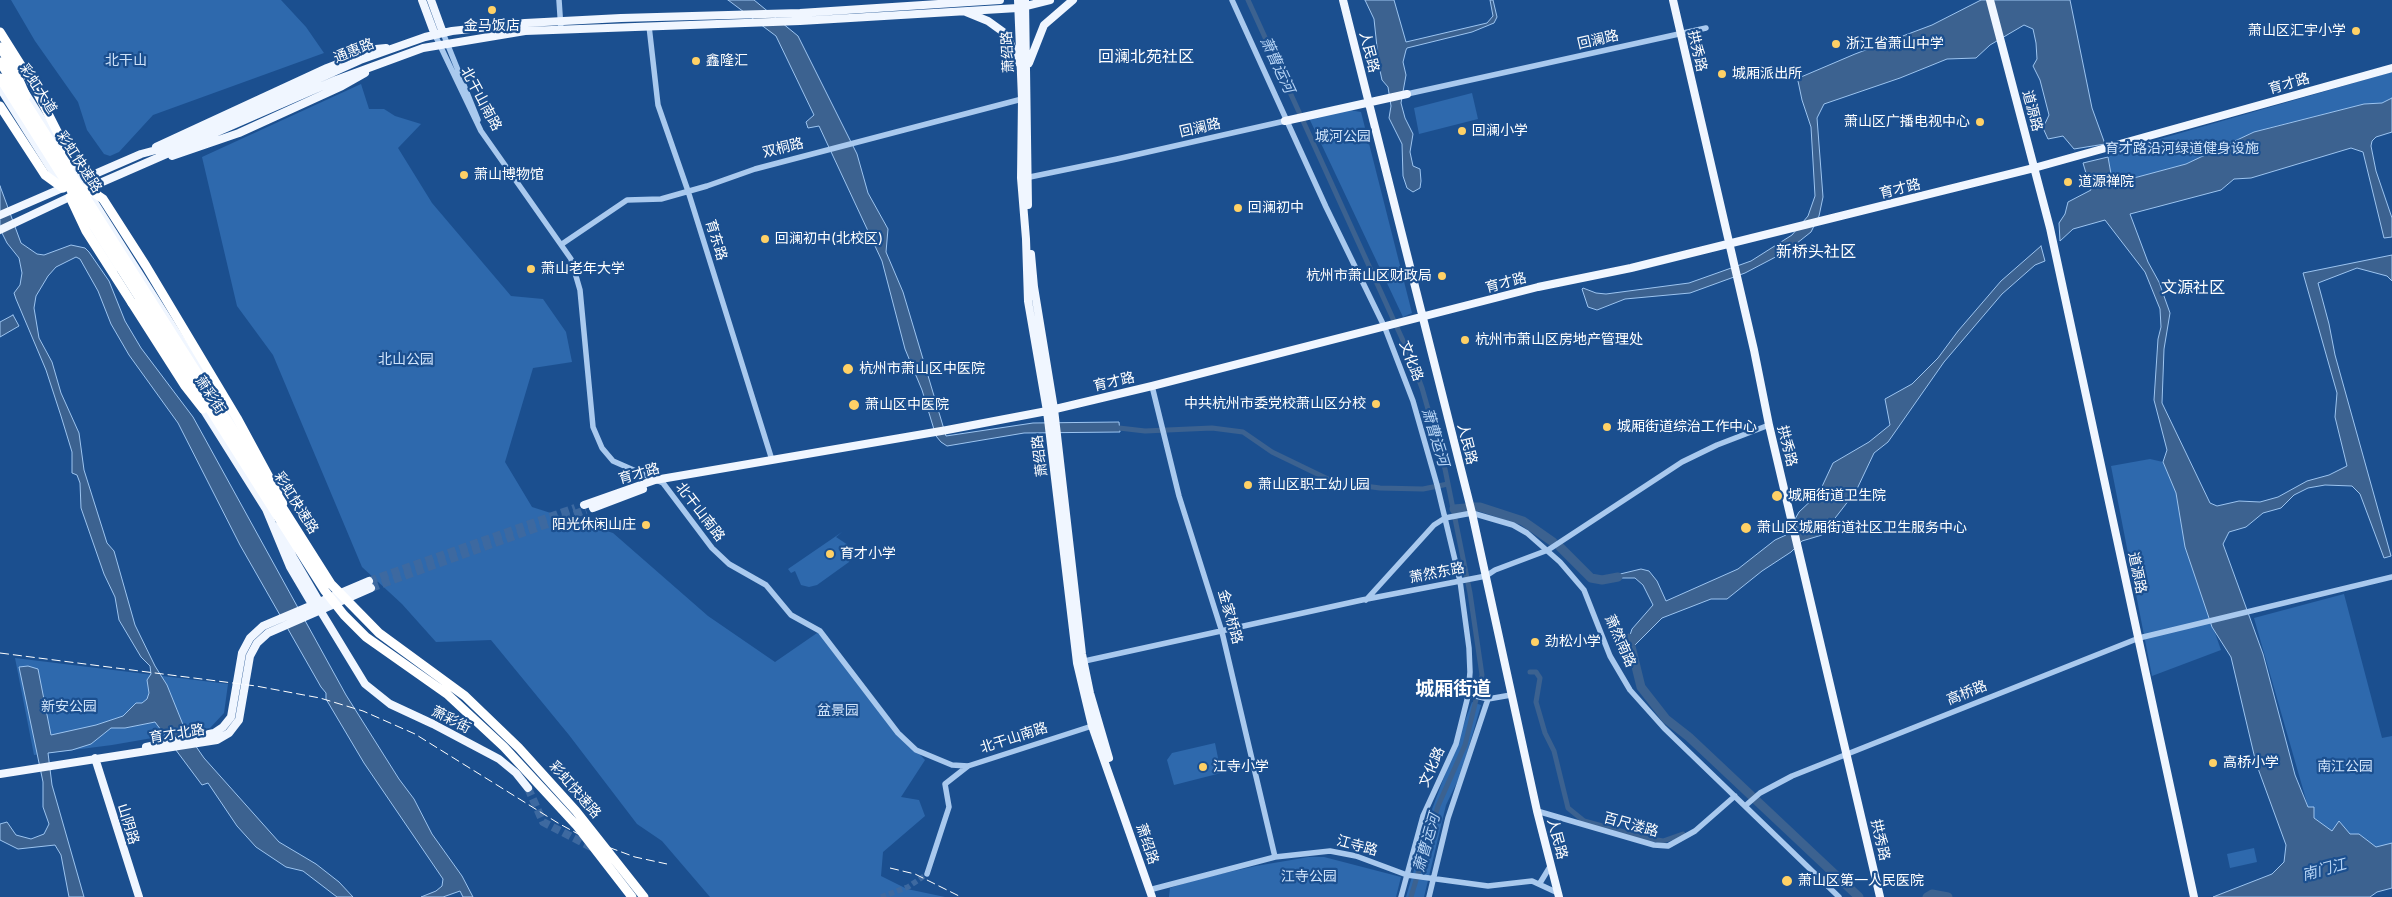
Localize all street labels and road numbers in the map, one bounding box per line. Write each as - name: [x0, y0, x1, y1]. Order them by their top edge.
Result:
- street label: 回澜路: [1576, 27, 1620, 53]
- street label: 拱秀路: [1684, 29, 1710, 73]
- street label: 人民路: [1356, 30, 1382, 74]
- street label: 萧绍路: [999, 31, 1017, 73]
- street label: 通惠路: [331, 35, 377, 67]
- street label: 彩虹大道: [16, 61, 60, 117]
- street label: 北干山南路: [457, 64, 505, 134]
- street label: 育才路: [2266, 70, 2312, 98]
- street label: 道源路: [2018, 89, 2046, 133]
- street label: 回澜路: [1178, 115, 1222, 141]
- street label: 彩虹快速路: [53, 128, 105, 196]
- street label: 双桐路: [761, 135, 805, 161]
- street label: 育才路: [1878, 176, 1922, 202]
- street label: 育东路: [702, 217, 730, 263]
- street label: 育才路: [1484, 269, 1528, 297]
- street label: 文化路: [1396, 338, 1426, 384]
- street label: 育才路: [1092, 369, 1136, 395]
- street label: 萧彩街: [192, 373, 228, 417]
- street label: 人民路: [1454, 422, 1480, 466]
- street label: 拱秀路: [1774, 424, 1800, 468]
- street label: 萧绍路: [1029, 434, 1051, 478]
- street label: 育才路: [616, 460, 662, 488]
- street label: 彩虹快速路: [270, 469, 322, 537]
- street label: 北干山南路: [672, 479, 728, 545]
- street label: 道源路: [2124, 551, 2150, 595]
- street label: 萧然东路: [1408, 559, 1466, 587]
- street label: 金家桥路: [1214, 588, 1246, 646]
- street label: 萧然南路: [1601, 612, 1639, 670]
- street label: 高桥路: [1944, 677, 1990, 709]
- street label: 萧彩街: [428, 703, 474, 737]
- street label: 北干山南路: [978, 719, 1050, 757]
- street label: 育才北路: [148, 721, 206, 747]
- street label: 文化路: [1416, 744, 1448, 790]
- street label: 彩虹快速路: [546, 758, 604, 822]
- street label: 山阴路: [114, 801, 142, 847]
- street label: 百尺溇路: [1602, 810, 1660, 840]
- street label: 人民路: [1543, 817, 1571, 861]
- street label: 拱秀路: [1867, 818, 1893, 862]
- street label: 萧绍路: [1132, 821, 1162, 867]
- street label: 江寺路: [1335, 832, 1379, 860]

